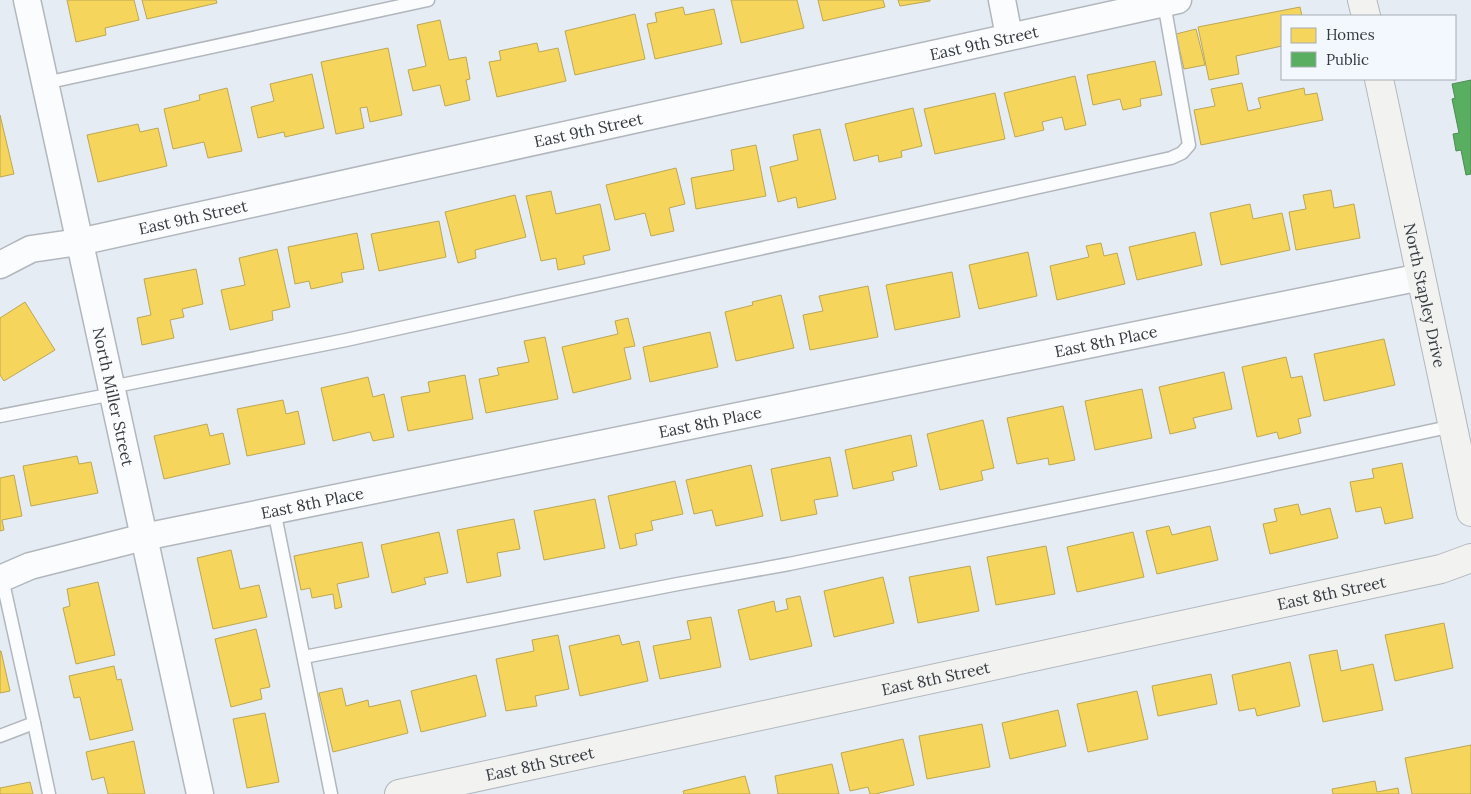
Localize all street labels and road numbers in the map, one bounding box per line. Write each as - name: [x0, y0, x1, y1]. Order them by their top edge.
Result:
- street label: East 9th Street: [928, 21, 1041, 64]
- street label: East 9th Street: [532, 108, 645, 152]
- street label: East 9th Street: [137, 195, 250, 239]
- street label: North Stapley Drive: [1400, 221, 1450, 370]
- street label: East 8th Place: [1053, 321, 1159, 361]
- street label: North Miller Street: [89, 325, 138, 469]
- street label: East 8th Place: [657, 401, 764, 442]
- street label: East 8th Place: [259, 482, 366, 523]
- street label: East 8th Street: [1275, 571, 1388, 614]
- street label: East 8th Street: [880, 657, 993, 700]
- street label: East 8th Street: [484, 742, 597, 785]

